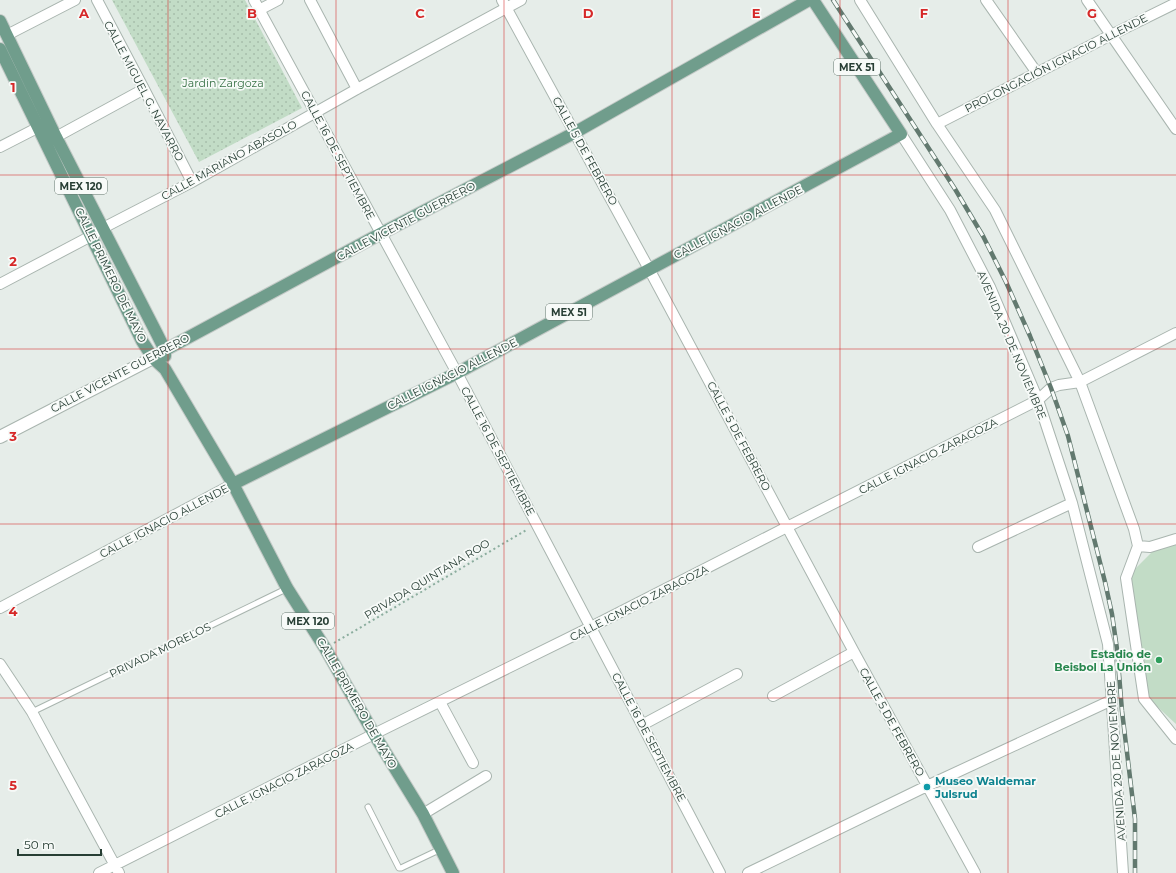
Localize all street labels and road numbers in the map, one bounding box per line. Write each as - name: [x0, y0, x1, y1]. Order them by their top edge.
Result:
- street label: PROLONGACIÓN IGNACIO ALLENDE: [962, 11, 1150, 115]
- street label: CALLE MIGUEL G. NAVARRO: [101, 18, 187, 164]
- road number: MEX 51: [834, 59, 880, 75]
- street label: CALLE 16 DE SEPTIEMBRE: [298, 88, 378, 222]
- street label: CALLE 5 DE FEBRERO: [549, 94, 621, 208]
- street label: CALLE MARIANO ABASOLO: [159, 117, 299, 203]
- road number: MEX 120: [55, 178, 107, 194]
- street label: CALLE VICENTE GUERRERO: [334, 178, 478, 264]
- street label: CALLE IGNACIO ALLENDE: [671, 182, 805, 262]
- street label: CALLE PRIMERO DE MAYO: [72, 205, 150, 345]
- street label: AVENIDA 20 DE NOVIEMBRE: [974, 268, 1050, 422]
- road number: MEX 51: [546, 304, 592, 320]
- street label: CALLE VICENTE GUERRERO: [48, 330, 192, 416]
- street label: CALLE IGNACIO ALLENDE: [385, 335, 519, 413]
- street label: CALLE 5 DE FEBRERO: [704, 379, 774, 493]
- street label: CALLE 16 DE SEPTIEMBRE: [458, 384, 538, 518]
- street label: CALLE IGNACIO ZARAGOZA: [856, 415, 1000, 497]
- street label: CALLE IGNACIO ALLENDE: [97, 481, 231, 561]
- street label: PRIVADA QUINTANA ROO: [362, 536, 492, 622]
- street label: CALLE IGNACIO ZARAGOZA: [567, 562, 711, 644]
- road number: MEX 120: [282, 613, 334, 629]
- street label: PRIVADA MORELOS: [107, 619, 213, 681]
- street label: CALLE PRIMERO DE MAYO: [314, 635, 400, 771]
- street label: CALLE 5 DE FEBRERO: [856, 665, 928, 779]
- street label: CALLE 16 DE SEPTIEMBRE: [609, 670, 689, 804]
- street label: AVENIDA 20 DE NOVIEMBRE: [1103, 681, 1129, 841]
- street label: CALLE IGNACIO ZARAGOZA: [212, 739, 356, 821]

